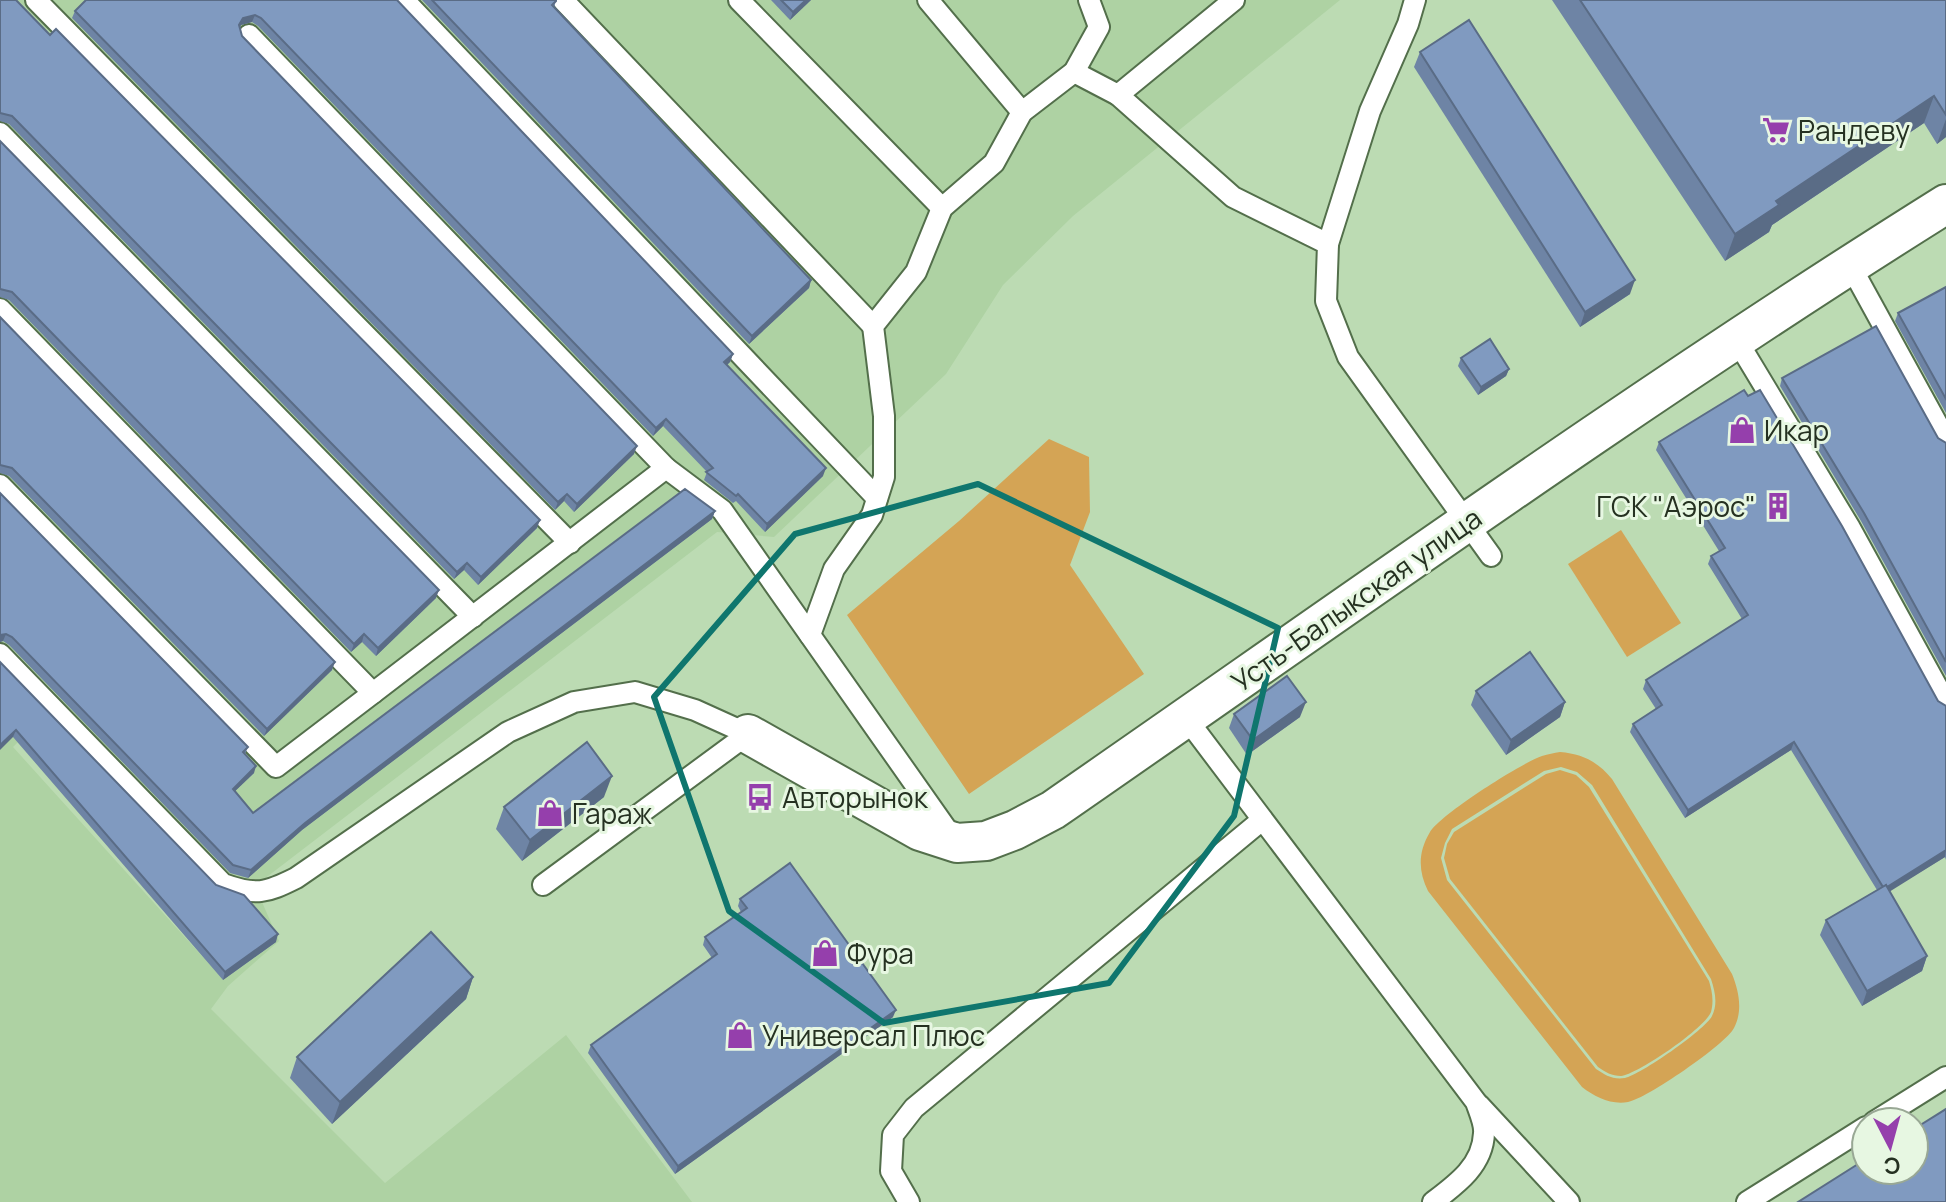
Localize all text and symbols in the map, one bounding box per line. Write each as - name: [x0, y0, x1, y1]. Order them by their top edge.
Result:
- place label: Рандеву: [1798, 111, 1910, 149]
- supermarket icon: Рандеву: [1761, 115, 1791, 145]
- place label: Икар: [1764, 411, 1829, 449]
- shop icon: Икар: [1727, 415, 1757, 445]
- place label: ГСК "Аэрос": [1596, 487, 1756, 525]
- building icon: ГСК "Аэрос": [1763, 491, 1793, 521]
- street label: Усть-Балыкская улица: [1223, 498, 1489, 700]
- place label: Авторынок: [782, 778, 929, 816]
- bus stop icon: Авторынок: [745, 782, 775, 812]
- place label: Гараж: [572, 794, 653, 832]
- shop icon: Гараж: [535, 798, 565, 828]
- place label: Фура: [847, 934, 914, 972]
- shop icon: Фура: [810, 938, 840, 968]
- place label: Универсал Плюс: [762, 1016, 985, 1054]
- shop icon: Универсал Плюс: [725, 1020, 755, 1050]
- north arrow: [1850, 1106, 1930, 1186]
- text: С: [1882, 1150, 1902, 1182]

